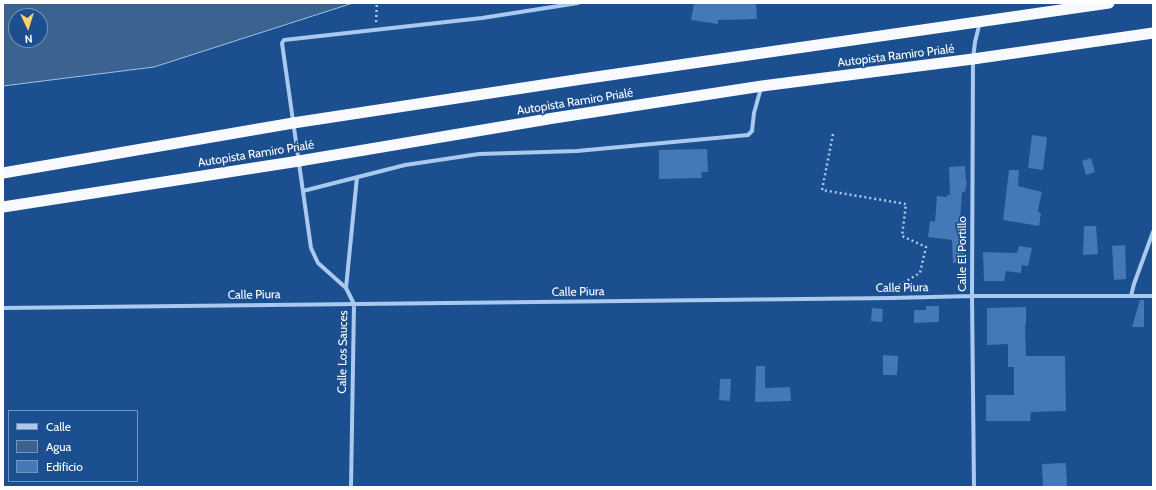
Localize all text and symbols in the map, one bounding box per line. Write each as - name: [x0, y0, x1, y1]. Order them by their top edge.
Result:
- north arrow: [8, 8, 48, 48]
- text: N: [24, 32, 33, 46]
- street label: Autopista Ramiro Prialé: [837, 42, 955, 70]
- street label: Autopista Ramiro Prialé: [516, 86, 634, 118]
- street label: Autopista Ramiro Prialé: [197, 138, 315, 170]
- street label: Calle El Portillo: [955, 216, 969, 292]
- street label: Calle Piura: [876, 280, 928, 296]
- street label: Calle Piura: [552, 284, 604, 300]
- street label: Calle Piura: [228, 287, 280, 303]
- street label: Calle Los Sauces: [335, 310, 351, 394]
- legend: [8, 410, 138, 482]
- text: Calle: [46, 419, 71, 434]
- text: Agua: [46, 439, 71, 454]
- text: Edificio: [46, 459, 83, 474]

